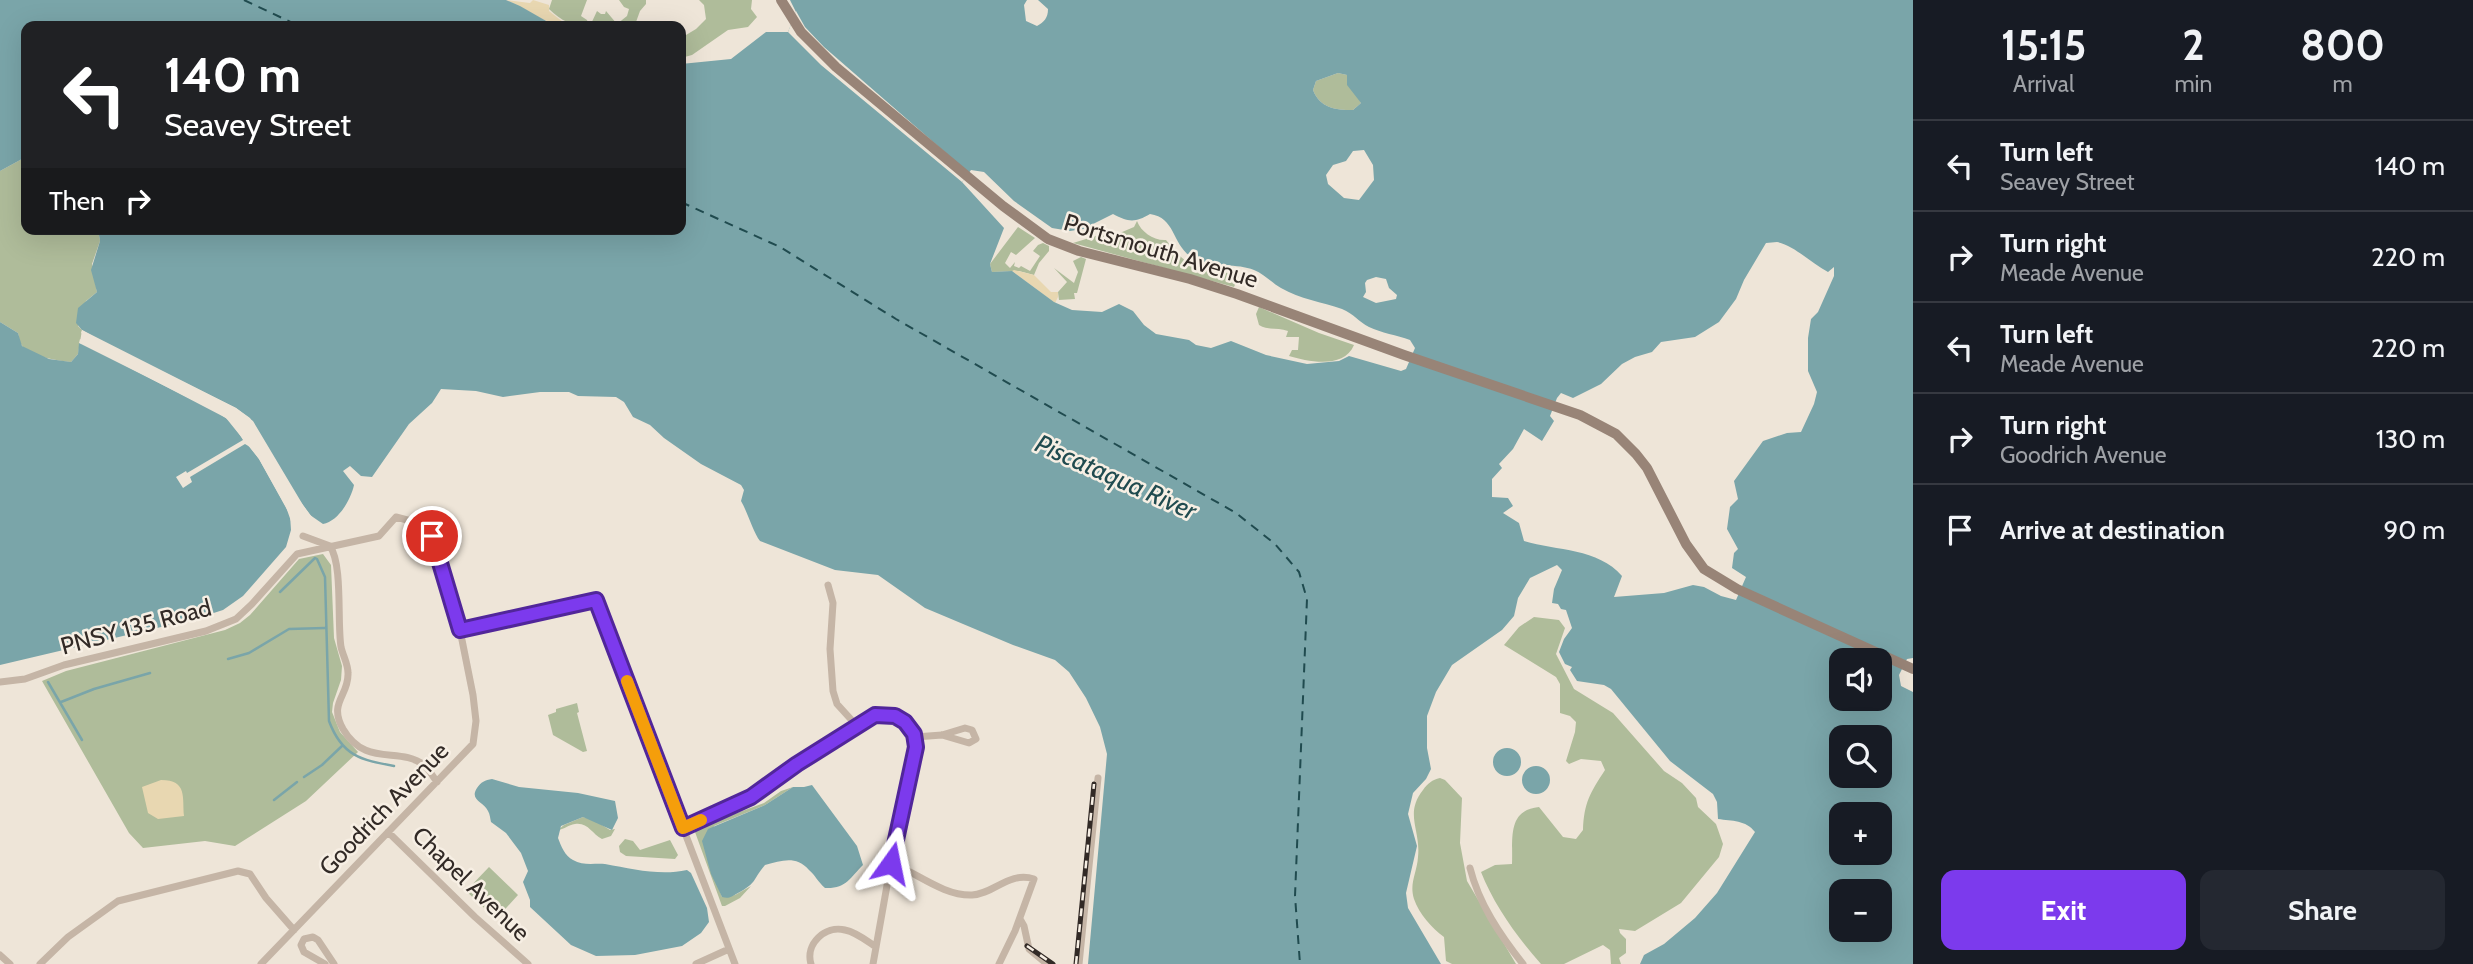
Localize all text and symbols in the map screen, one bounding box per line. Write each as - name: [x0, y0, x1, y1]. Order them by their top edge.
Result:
- text: 15:15: [2001, 19, 2086, 71]
- text: 2: [2182, 19, 2204, 71]
- text: 800: [2300, 19, 2385, 71]
- text: 140 m: [164, 45, 301, 104]
- icon: left: [49, 49, 140, 140]
- text: Arrival: [2013, 70, 2074, 98]
- text: min: [2174, 70, 2212, 98]
- text: m: [2333, 70, 2353, 98]
- text: Seavey Street: [164, 105, 351, 144]
- text: Turn left: [2000, 136, 2093, 168]
- icon: left: [1941, 147, 1979, 185]
- text: 140 m: [2375, 150, 2445, 182]
- text: Seavey Street: [2000, 168, 2135, 196]
- icon: right: [119, 182, 157, 220]
- text: Then: [49, 185, 105, 217]
- street label: Portsmouth Avenue: [1060, 207, 1262, 294]
- text: Turn right: [2000, 227, 2106, 259]
- icon: right: [1941, 238, 1979, 276]
- text: 220 m: [2371, 241, 2445, 273]
- text: Meade Avenue: [2000, 259, 2144, 287]
- text: Turn left: [2000, 318, 2093, 350]
- icon: left: [1941, 329, 1979, 367]
- text: 220 m: [2371, 332, 2445, 364]
- text: Meade Avenue: [2000, 350, 2144, 378]
- text: Turn right: [2000, 409, 2106, 441]
- icon: right: [1941, 420, 1979, 458]
- text: 130 m: [2376, 423, 2445, 455]
- water label: Piscataqua River: [1030, 427, 1202, 527]
- text: Goodrich Avenue: [2000, 441, 2167, 469]
- pin: [402, 506, 462, 566]
- icon: arrive: [1941, 511, 1979, 549]
- text: Arrive at destination: [2000, 514, 2225, 546]
- text: 90 m: [2383, 514, 2445, 546]
- icon: arrive: [413, 517, 451, 555]
- street label: PNSY 135 Road: [57, 592, 214, 661]
- map controls: [1829, 648, 1892, 942]
- button: sound: [1829, 648, 1892, 711]
- button: search: [1829, 725, 1892, 788]
- street label: Goodrich Avenue: [313, 736, 454, 881]
- button: +: [1829, 802, 1892, 865]
- street label: Chapel Avenue: [407, 820, 536, 947]
- position arrow: [854, 826, 928, 900]
- button: Exit: [1941, 870, 2186, 950]
- button: Share: [2200, 870, 2445, 950]
- button: −: [1829, 879, 1892, 942]

